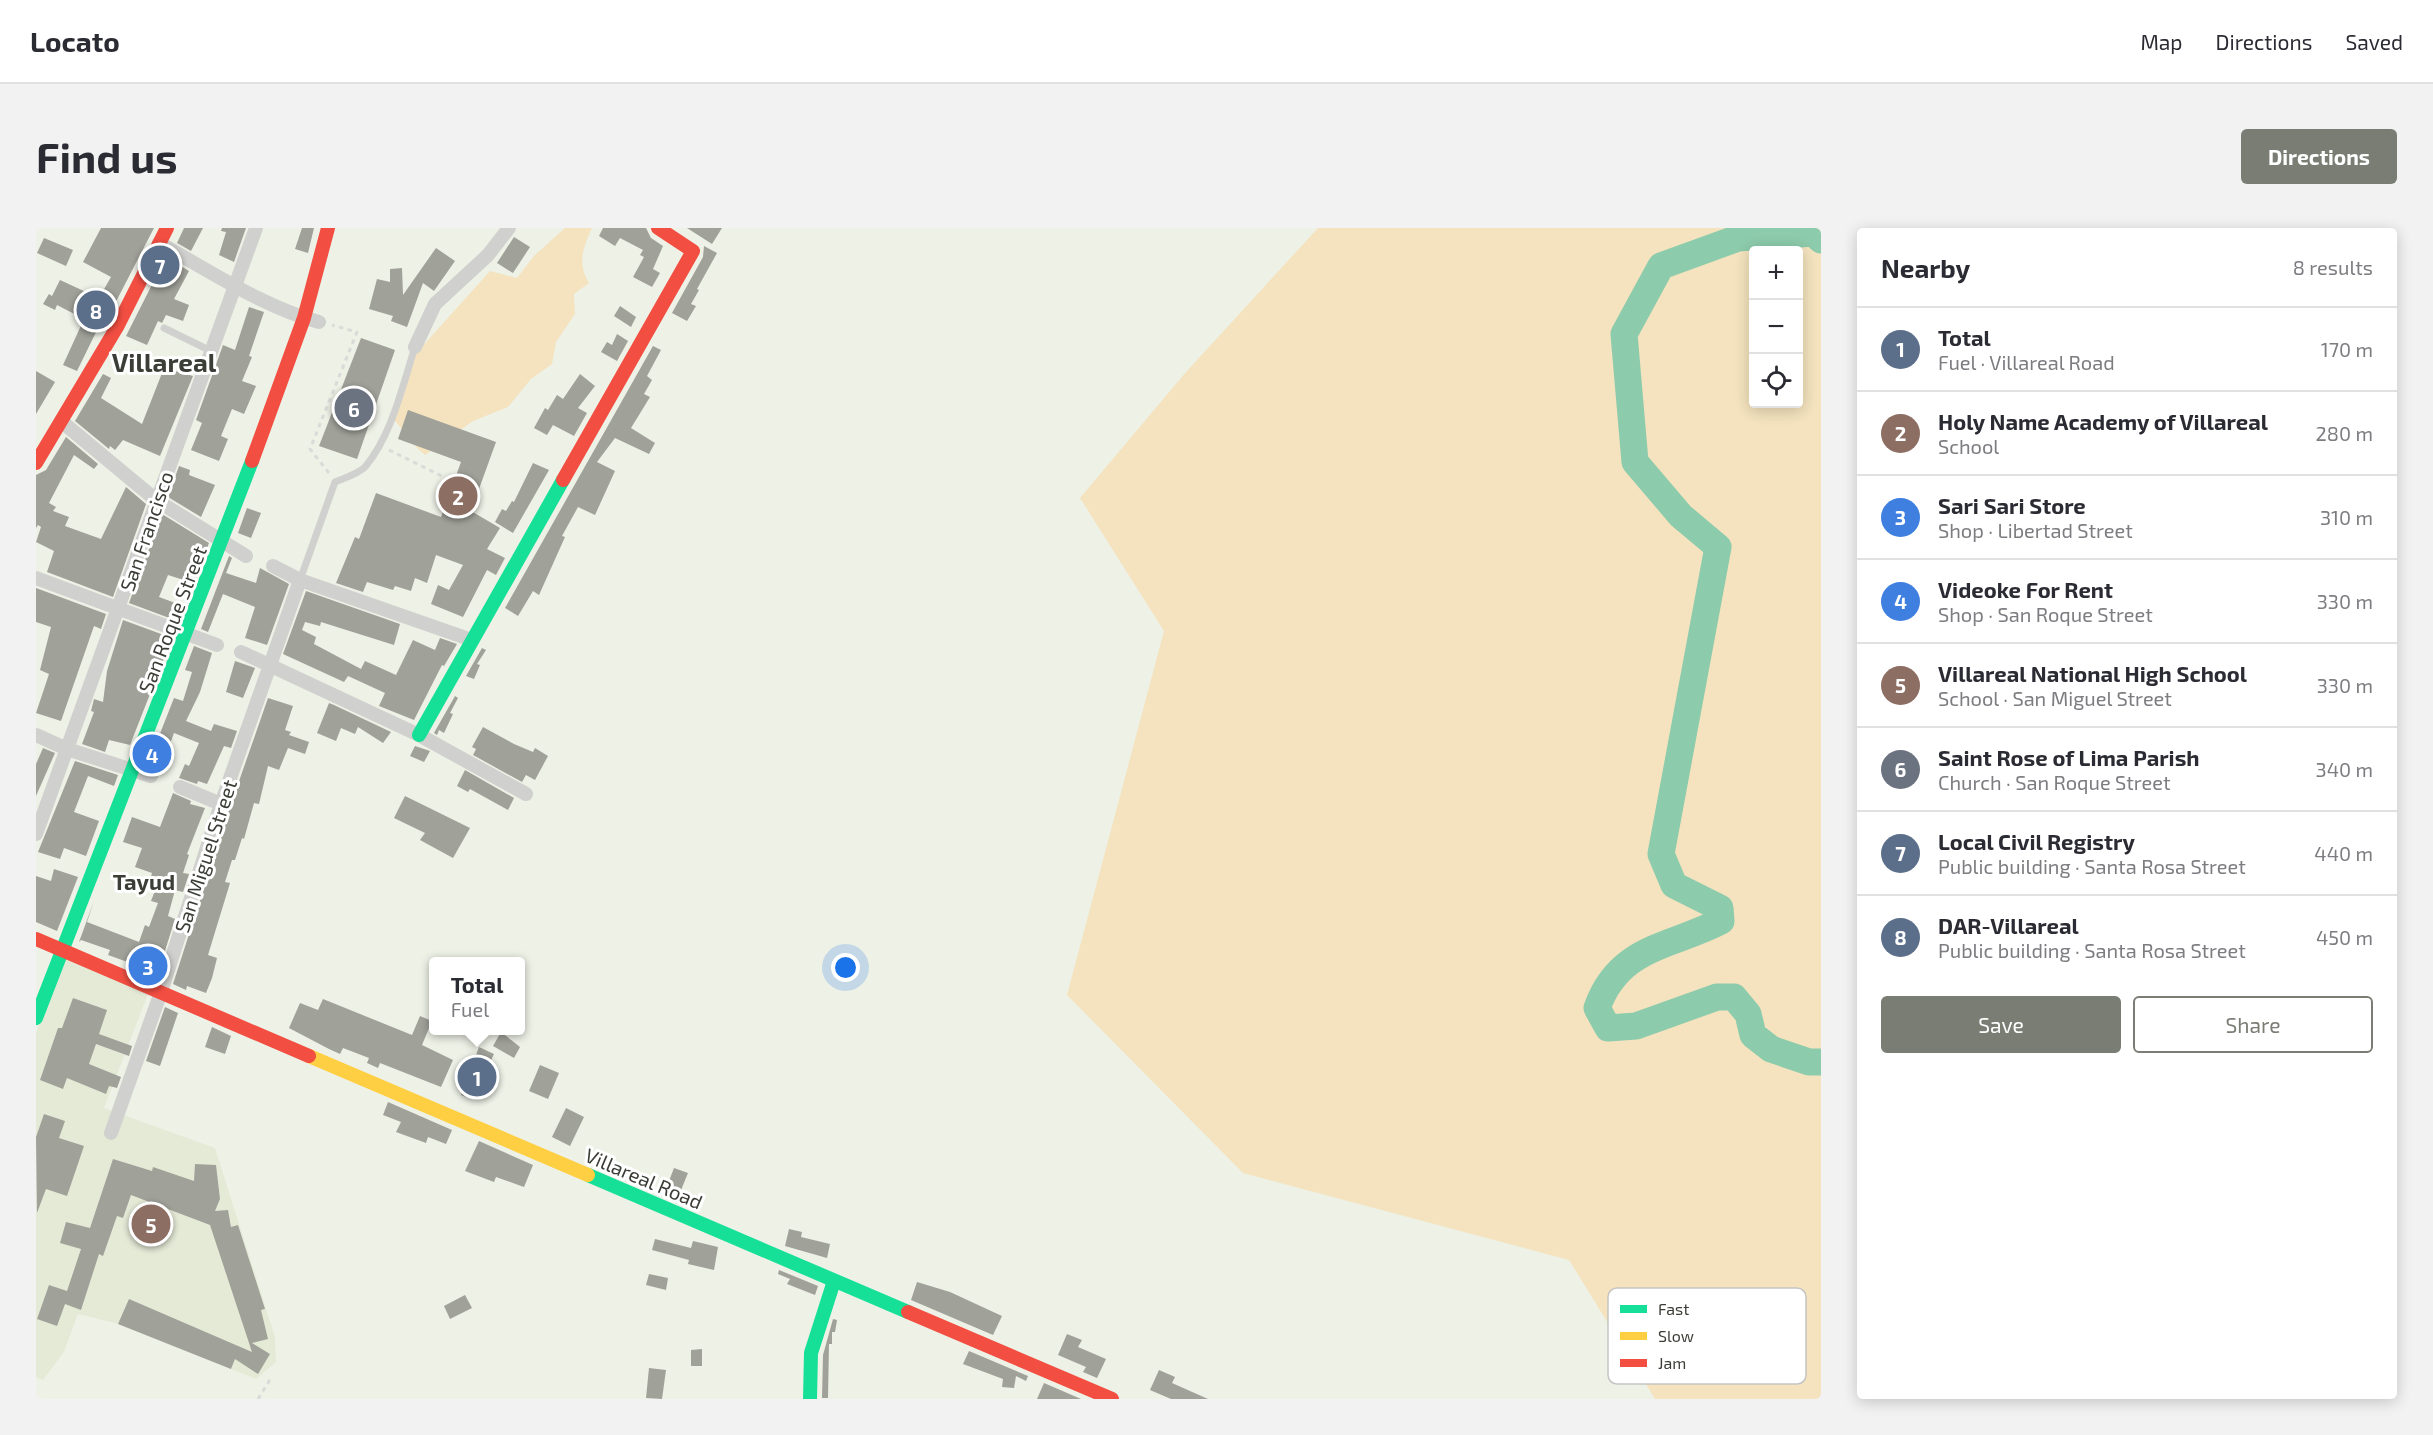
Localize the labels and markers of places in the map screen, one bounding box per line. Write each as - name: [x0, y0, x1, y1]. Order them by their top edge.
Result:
- pin: 7: [140, 243, 180, 288]
- pin: 8: [76, 288, 116, 332]
- pin: 6: [334, 386, 374, 430]
- pin: 2: [438, 474, 478, 518]
- pin: 4: [132, 732, 172, 776]
- pin: 3: [128, 944, 168, 988]
- pin: 1: [458, 1054, 496, 1100]
- pin: 5: [132, 1202, 170, 1246]

